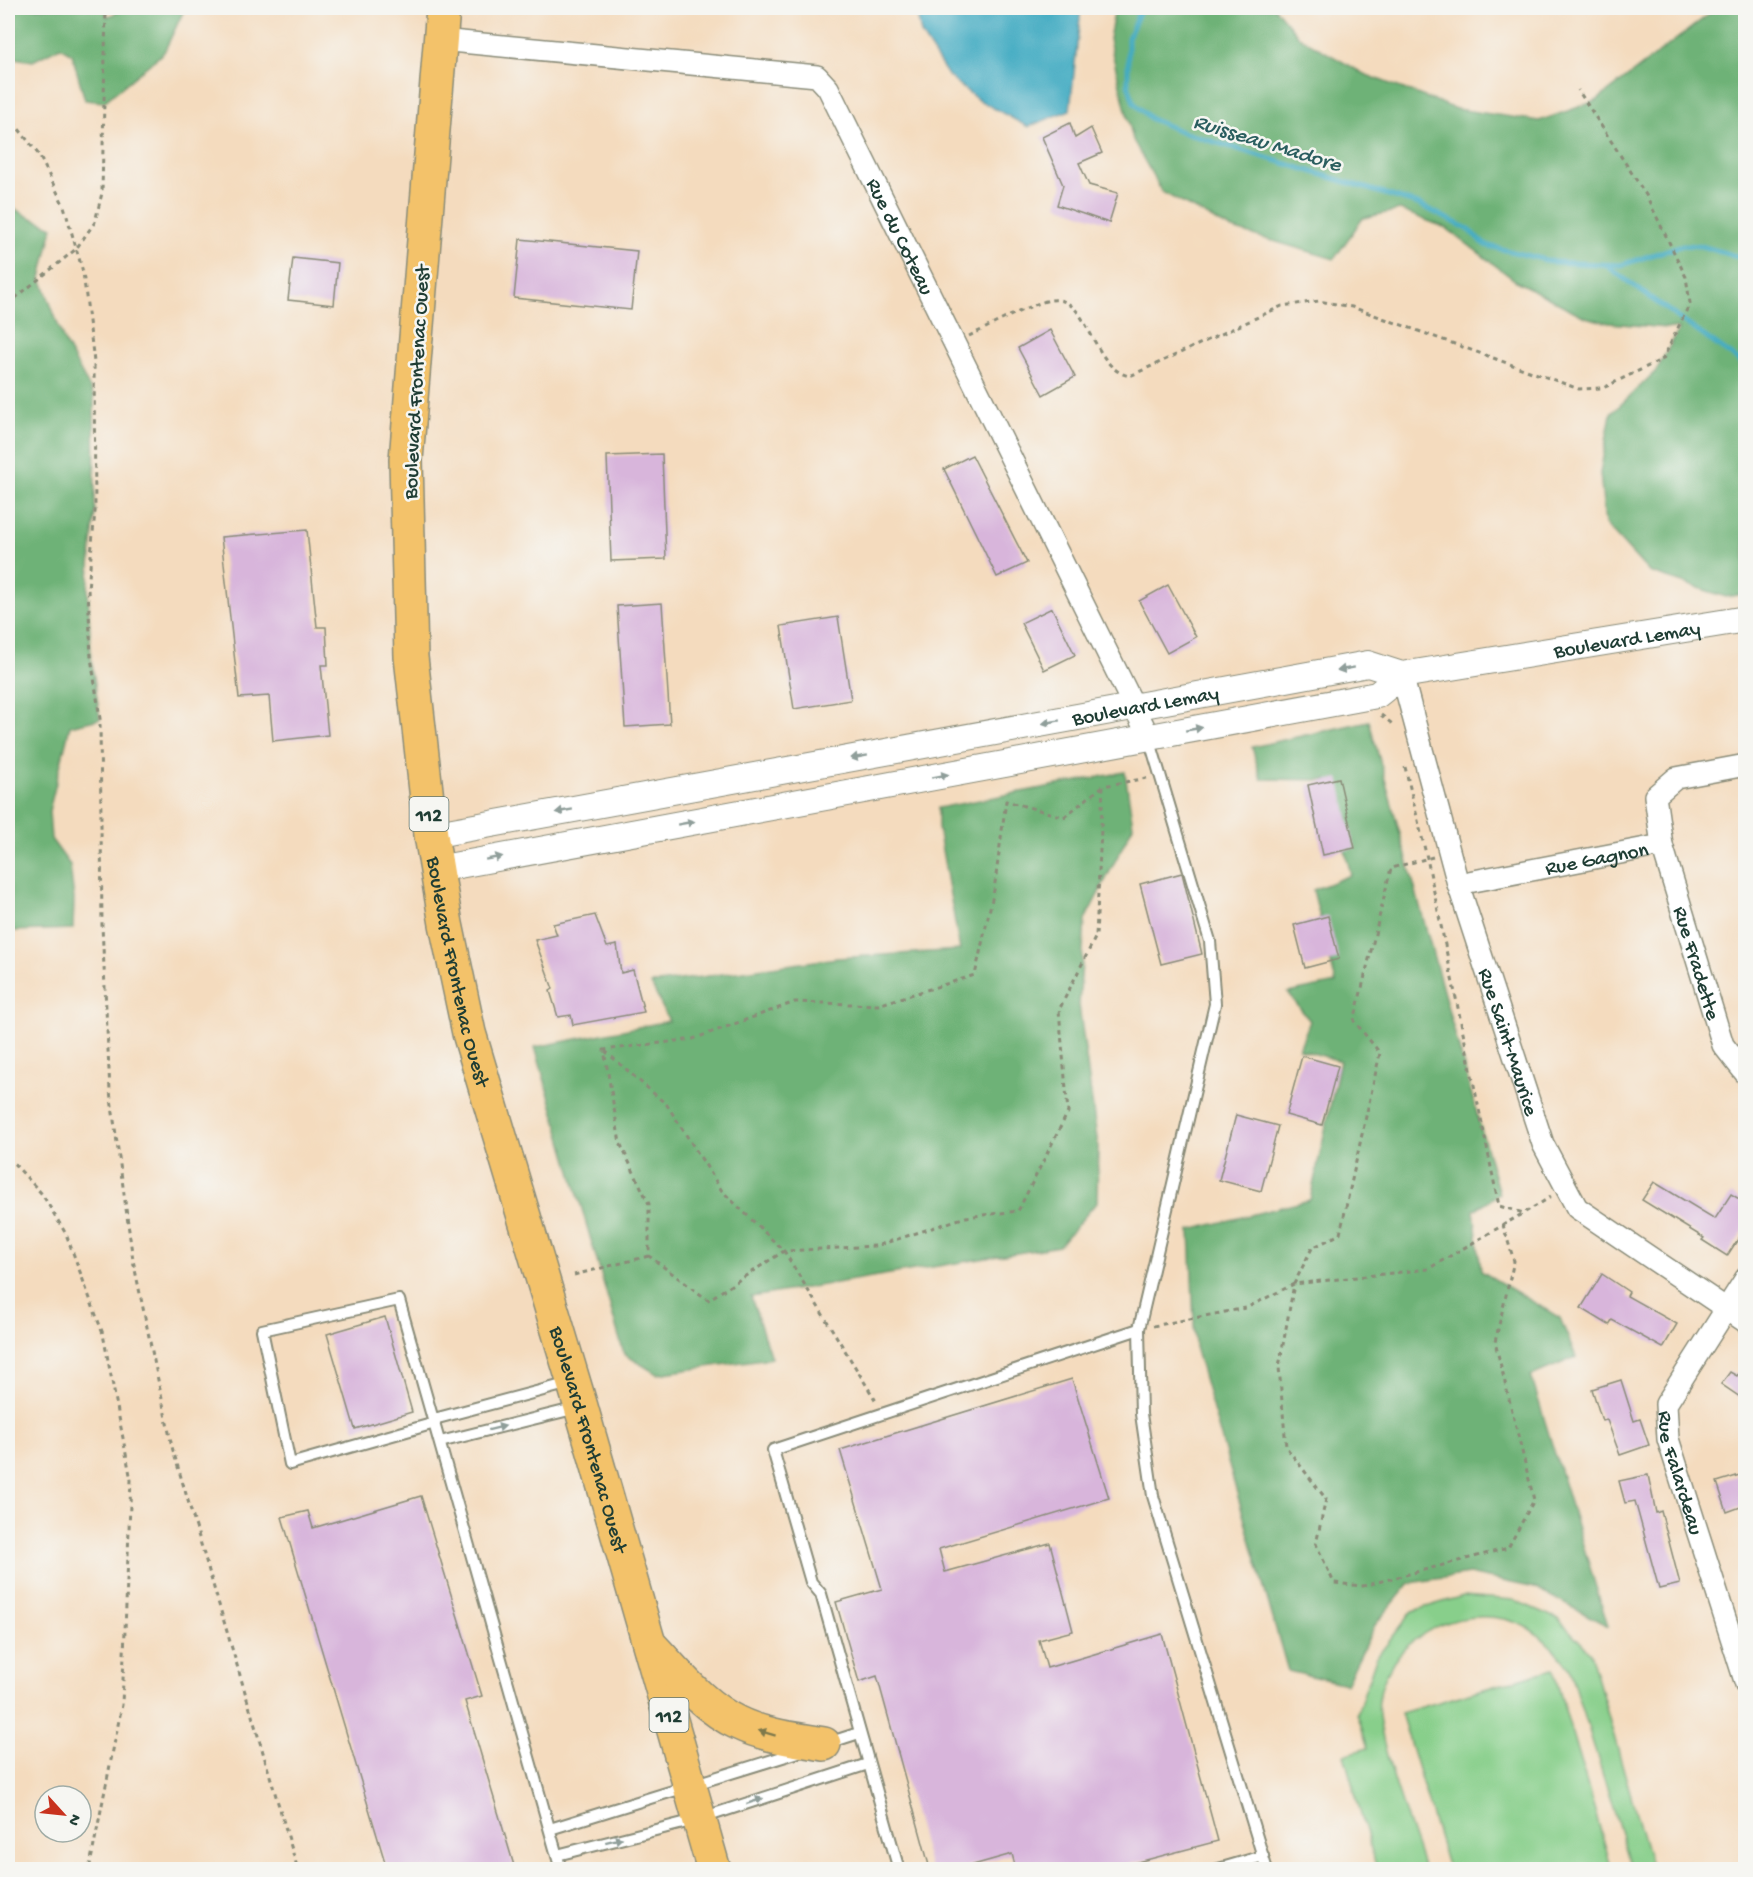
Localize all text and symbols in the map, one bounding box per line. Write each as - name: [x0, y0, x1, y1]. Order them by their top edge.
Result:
- water label: Ruisseau Madore: [1190, 110, 1345, 180]
- street label: Rue du Coteau: [859, 175, 937, 300]
- street label: Boulevard Frontenac Ouest: [400, 262, 437, 501]
- street label: Boulevard Lemay: [1551, 618, 1703, 666]
- one-way arrow: [1336, 664, 1355, 673]
- street label: Boulevard Lemay: [1070, 683, 1221, 734]
- one-way arrow: [1041, 718, 1060, 727]
- one-way arrow: [1184, 724, 1203, 733]
- one-way arrow: [849, 753, 868, 762]
- one-way arrow: [931, 771, 950, 780]
- road number: 112: [410, 797, 448, 831]
- one-way arrow: [554, 807, 573, 816]
- one-way arrow: [677, 818, 696, 827]
- street label: Rue Gagnon: [1544, 839, 1651, 883]
- one-way arrow: [485, 853, 504, 862]
- street label: Boulevard Frontenac Ouest: [419, 854, 494, 1093]
- street label: Rue Fradette: [1665, 904, 1724, 1025]
- street label: Rue Saint-Maurice: [1470, 965, 1542, 1121]
- street label: Boulevard Frontenac Ouest: [541, 1323, 632, 1558]
- street label: Rue Falardeau: [1650, 1410, 1707, 1539]
- one-way arrow: [488, 1422, 506, 1432]
- road number: 112: [650, 1698, 688, 1732]
- one-way arrow: [758, 1728, 776, 1737]
- north arrow: [33, 1784, 93, 1844]
- one-way arrow: [746, 1796, 764, 1805]
- text: N: [62, 1810, 84, 1829]
- one-way arrow: [605, 1835, 623, 1845]

